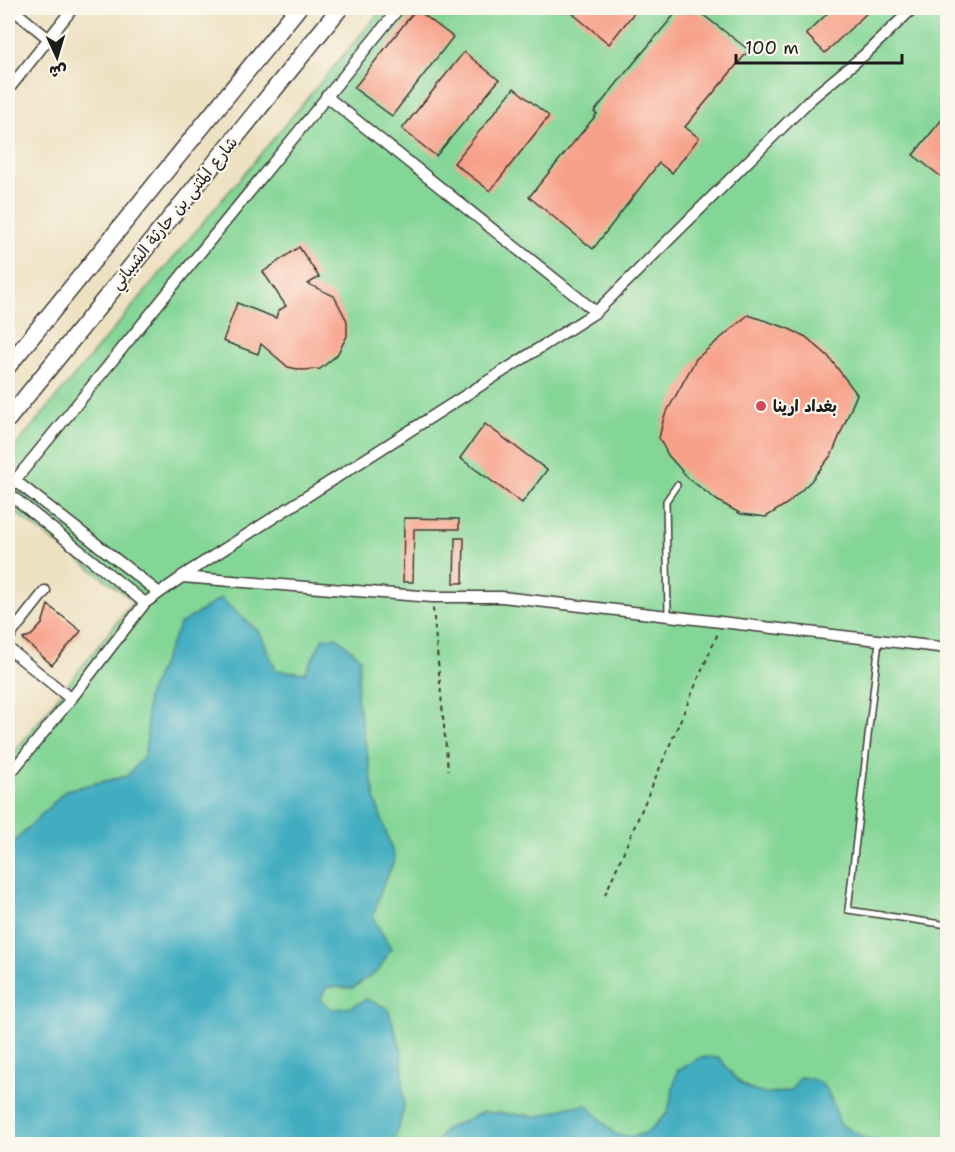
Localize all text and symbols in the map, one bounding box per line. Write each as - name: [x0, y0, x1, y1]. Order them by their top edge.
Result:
- north arrow: [27, 27, 87, 87]
- scale bar: [736, 27, 902, 65]
- text: 100 m: [745, 36, 799, 60]
- text: ش: [48, 60, 68, 83]
- street label: شارع المثنى بن حارثة الشيباني: [106, 132, 245, 296]
- place label: بغداد ارينا: [773, 396, 837, 417]
- marker: بغداد ارينا: [754, 399, 768, 413]

